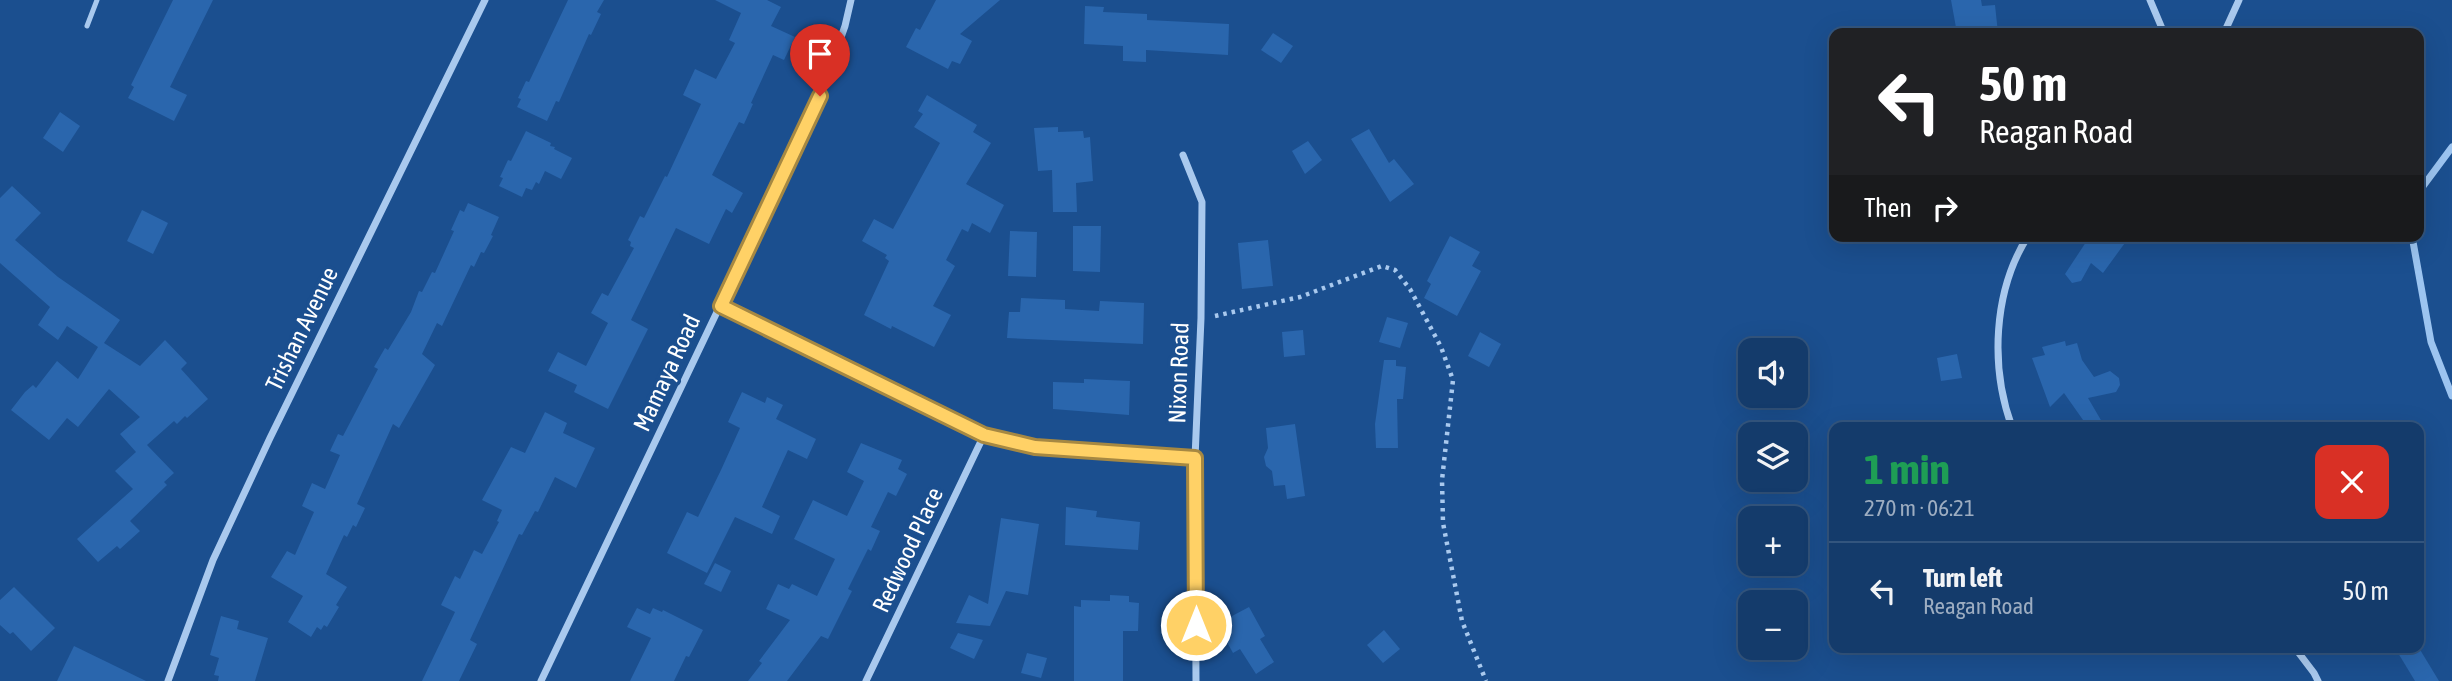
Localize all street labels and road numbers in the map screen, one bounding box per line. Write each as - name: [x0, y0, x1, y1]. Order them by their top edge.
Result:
- street label: Trishan Avenue: [260, 262, 343, 395]
- street label: Mamaya Road: [628, 310, 705, 435]
- street label: Nixon Road: [1163, 322, 1194, 424]
- street label: Redwood Place: [867, 483, 948, 616]

